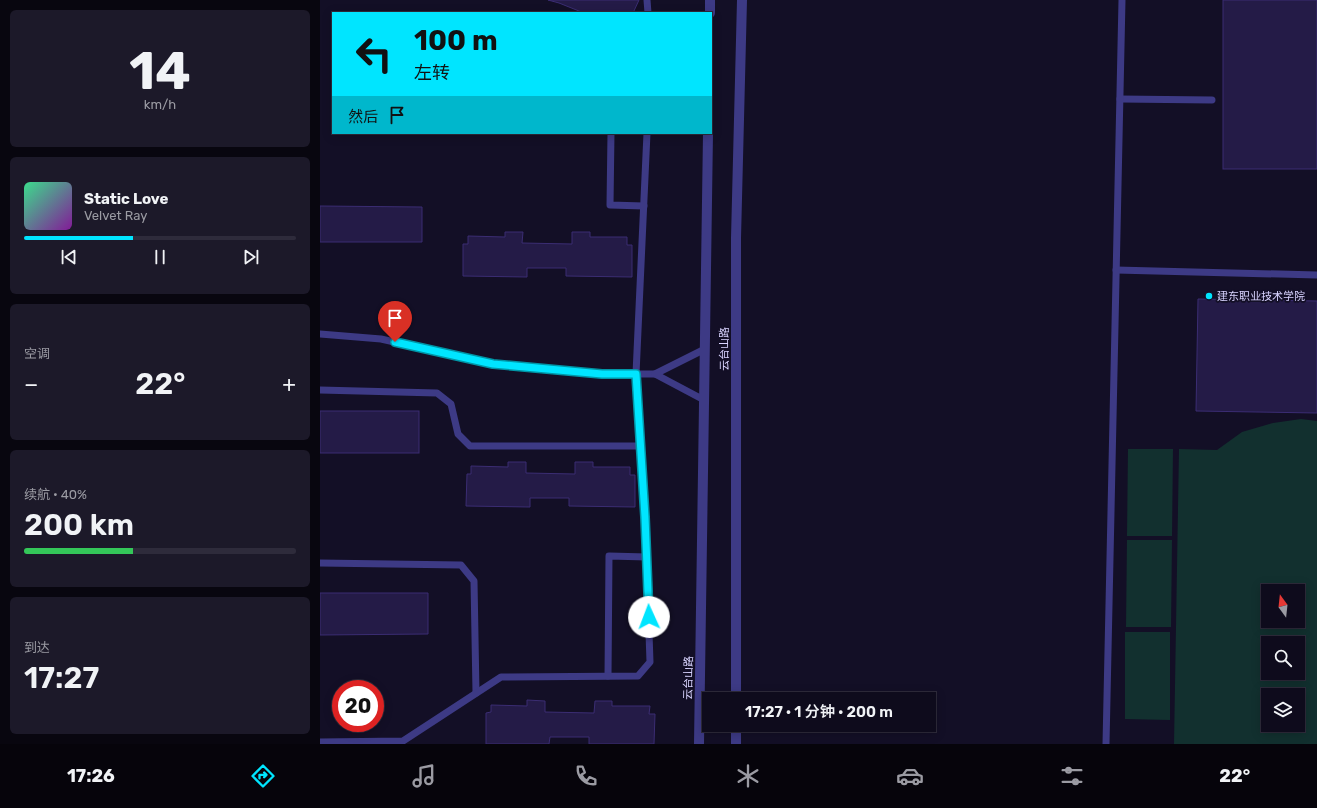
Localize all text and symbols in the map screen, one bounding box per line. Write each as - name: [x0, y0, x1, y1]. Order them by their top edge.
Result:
- text: 100 m: [414, 24, 498, 57]
- icon: left: [348, 28, 400, 80]
- text: 14: [129, 40, 191, 102]
- text: 左转: [414, 62, 450, 84]
- text: km/h: [144, 97, 176, 112]
- icon: arrive: [386, 104, 408, 126]
- text: 然后: [348, 108, 378, 126]
- text: Static Love: [84, 190, 168, 208]
- text: Velvet Ray: [84, 208, 147, 223]
- icon: previous: [58, 246, 80, 268]
- icon: pause: [149, 246, 171, 268]
- icon: next: [240, 246, 262, 268]
- place label: 建东职业技术学院: [1217, 290, 1305, 303]
- marker: 建东职业技术学院: [1204, 291, 1214, 301]
- pin: [378, 301, 412, 342]
- icon: arrive: [384, 307, 406, 329]
- street label: 云台山路: [718, 327, 731, 371]
- text: 空调: [24, 346, 50, 361]
- text: 22°: [135, 366, 185, 402]
- text: −: [24, 371, 38, 398]
- text: +: [282, 371, 296, 398]
- text: 续航 · 40%: [24, 487, 87, 502]
- text: 200 km: [24, 507, 134, 543]
- north arrow: [1261, 584, 1305, 628]
- map controls: [1261, 584, 1305, 732]
- position arrow: [628, 596, 670, 638]
- button: search: [1261, 636, 1305, 680]
- text: 到达: [24, 640, 50, 655]
- street label: 云台山路: [682, 656, 695, 700]
- text: 17:27: [24, 660, 99, 696]
- speed limit sign: 20: [332, 680, 384, 732]
- button: layers: [1261, 688, 1305, 732]
- text: 17:27 · 1 分钟 · 200 m: [745, 703, 893, 721]
- icon: directions: [249, 762, 277, 790]
- icon: music: [410, 762, 438, 790]
- icon: phone: [572, 762, 600, 790]
- icon: climate: [734, 762, 762, 790]
- icon: car: [896, 762, 924, 790]
- icon: filters: [1058, 762, 1086, 790]
- text: 17:26: [67, 765, 115, 787]
- text: 22°: [1219, 765, 1250, 787]

